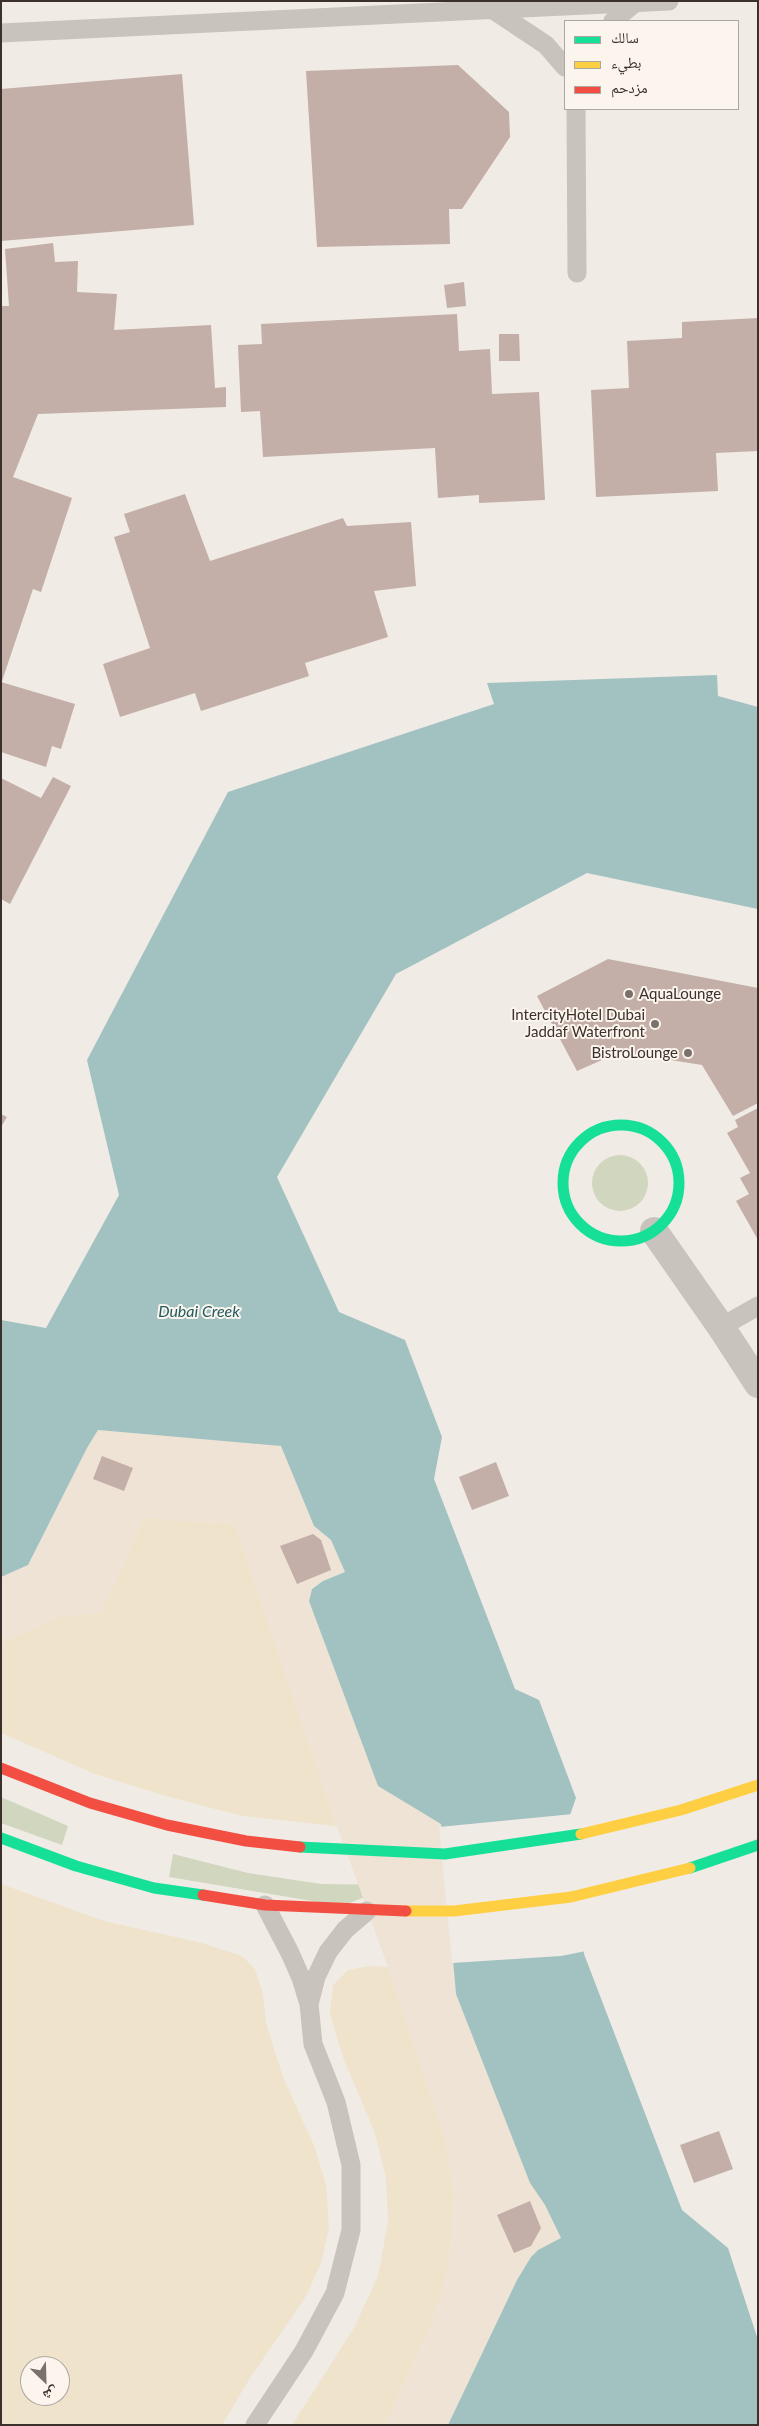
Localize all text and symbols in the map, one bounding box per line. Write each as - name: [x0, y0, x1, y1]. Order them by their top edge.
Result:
- legend: [564, 20, 739, 110]
- text: سالك: [611, 28, 639, 46]
- text: بطيء: [611, 53, 641, 71]
- text: مزدحم: [611, 78, 648, 96]
- place label: AquaLounge: [639, 985, 721, 1003]
- marker: AquaLounge: [623, 988, 635, 1000]
- place label: IntercityHotel Dubai Jaddaf Waterfront: [511, 1006, 645, 1041]
- marker: IntercityHotel Dubai Jaddaf Waterfront: [649, 1018, 661, 1030]
- place label: BistroLounge: [592, 1044, 678, 1062]
- marker: BistroLounge: [682, 1047, 694, 1059]
- water label: Dubai Creek: [158, 1302, 240, 1322]
- north arrow: [20, 2356, 70, 2406]
- text: ش: [41, 2383, 61, 2405]

